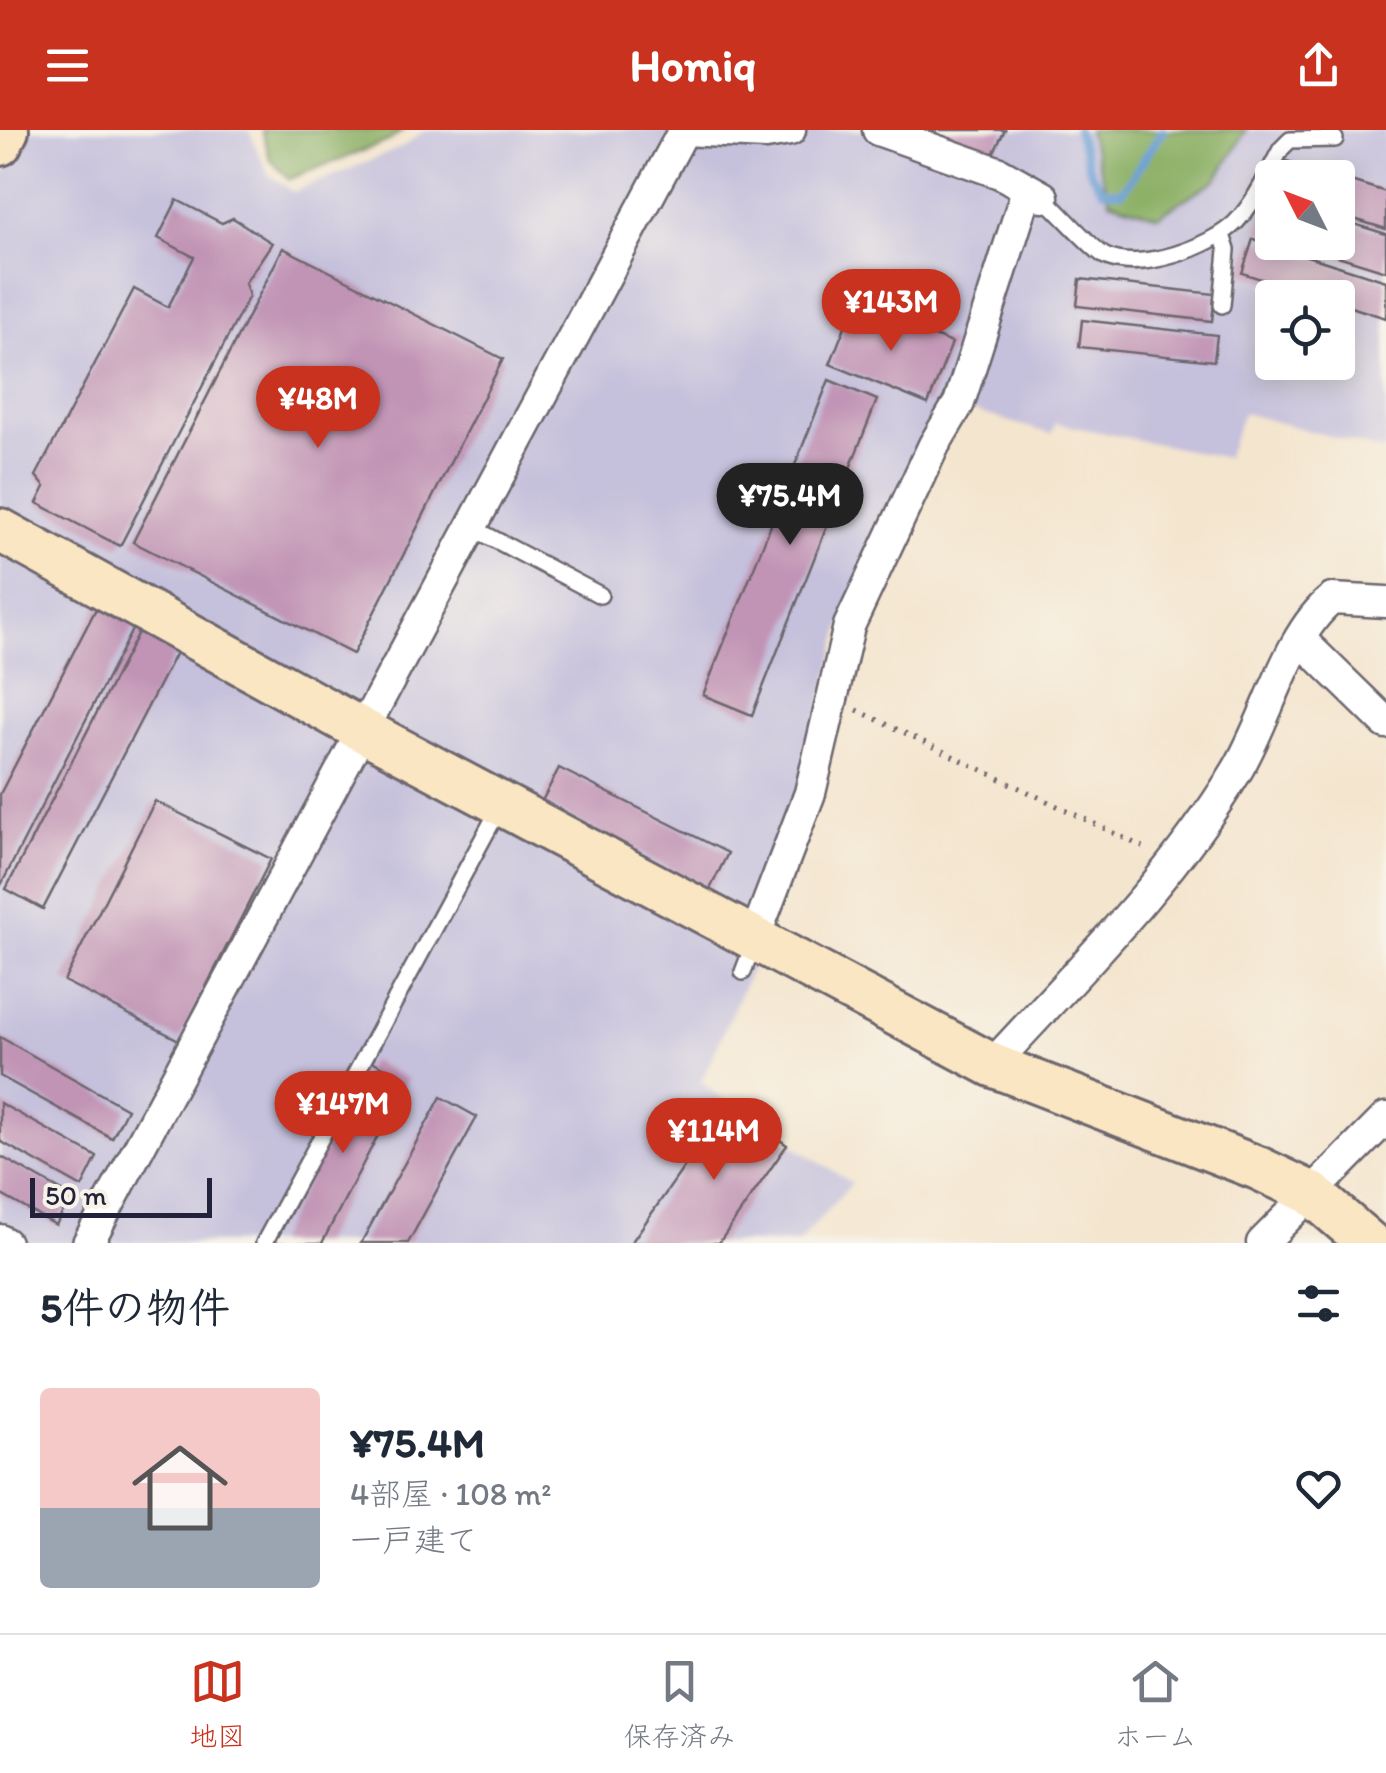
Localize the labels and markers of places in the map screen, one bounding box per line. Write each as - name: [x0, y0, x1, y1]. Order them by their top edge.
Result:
- pin: ¥143M: [821, 269, 961, 354]
- pin: ¥48M: [259, 366, 377, 451]
- pin: ¥75.4M: [709, 463, 871, 548]
- pin: ¥147M: [273, 1071, 413, 1156]
- pin: ¥114M: [644, 1098, 784, 1183]

